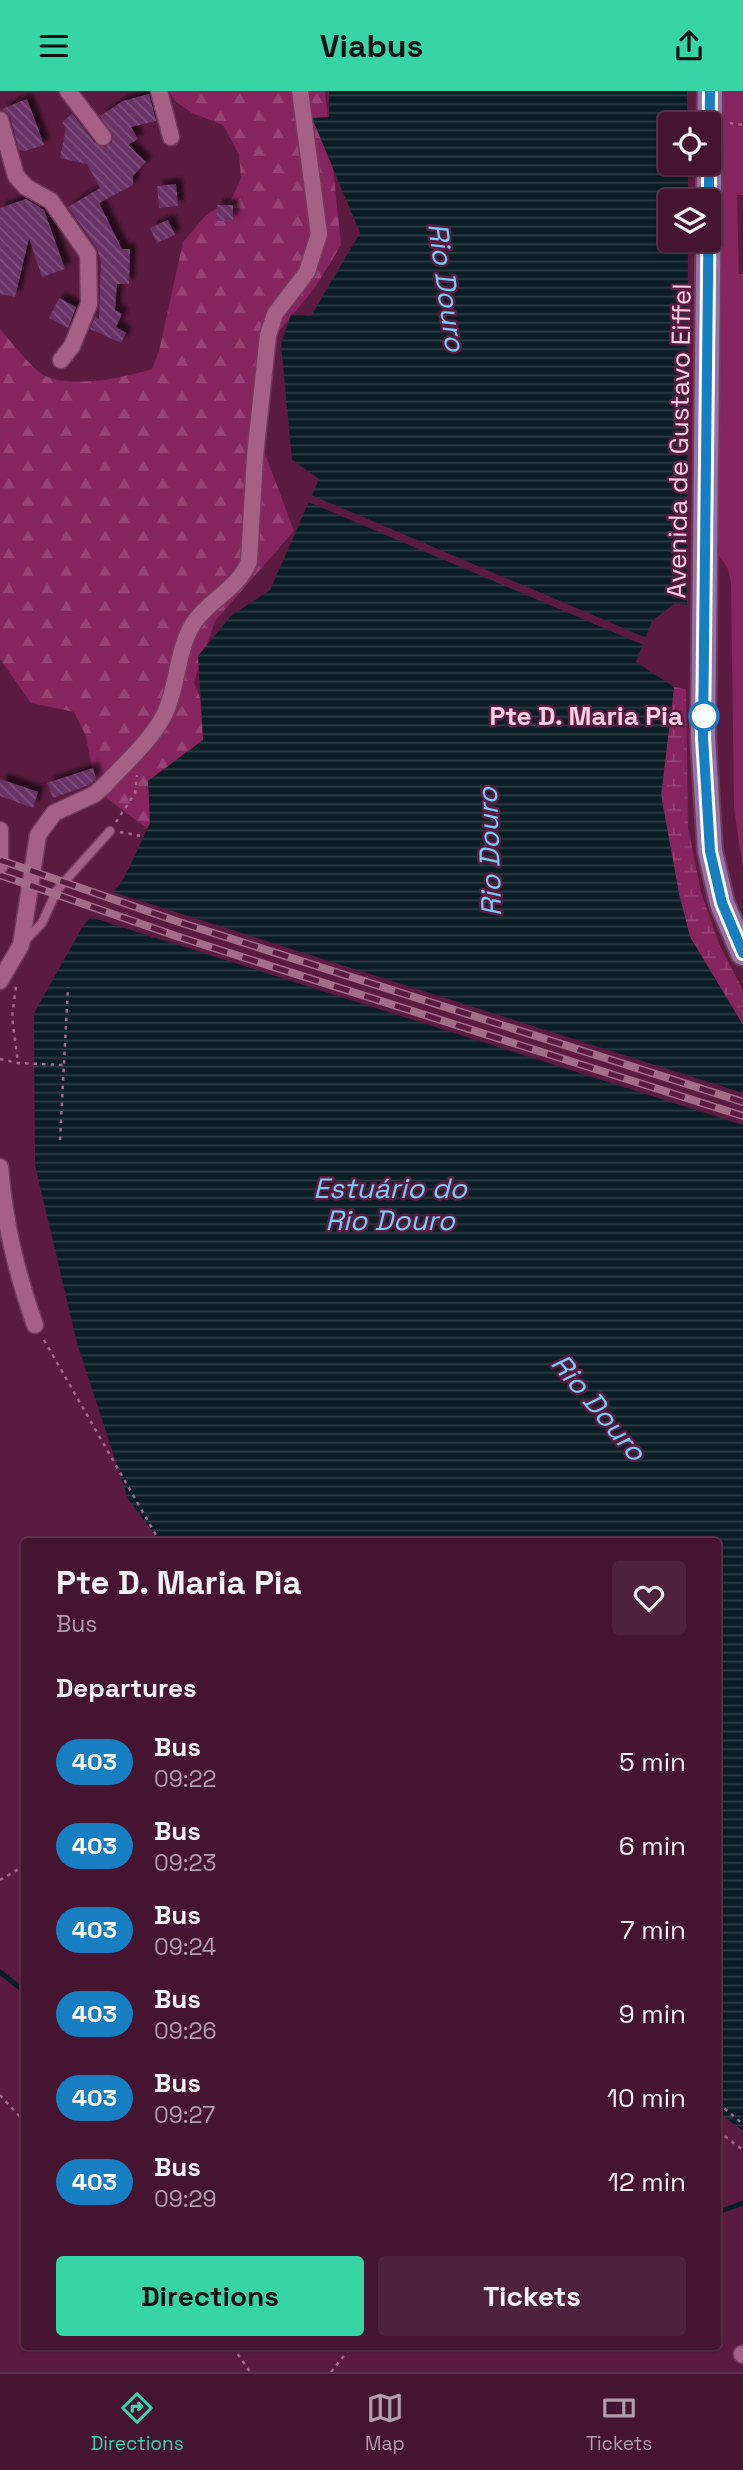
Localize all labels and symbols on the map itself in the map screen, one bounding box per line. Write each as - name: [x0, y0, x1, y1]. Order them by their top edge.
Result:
- water label: Rio Douro: [420, 220, 474, 354]
- street label: Avenida de Gustavo Eiffel: [659, 283, 699, 599]
- place label: Pte D. Maria Pia: [489, 699, 683, 733]
- marker: Pte D. Maria Pia: [689, 701, 719, 731]
- water label: Rio Douro: [469, 786, 509, 917]
- water label: Estuário do Rio Douro: [313, 1170, 467, 1238]
- water label: Rio Douro: [544, 1346, 655, 1469]

